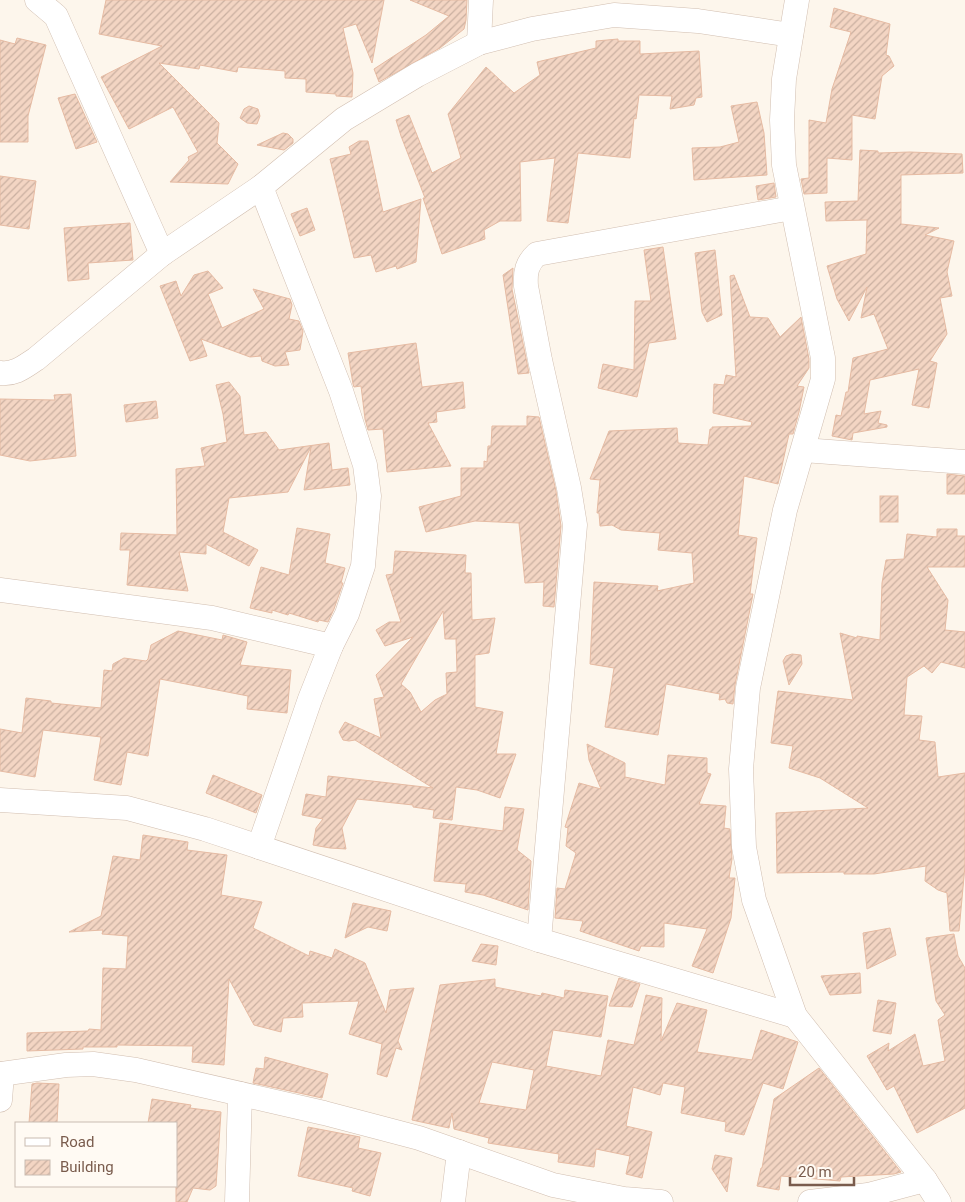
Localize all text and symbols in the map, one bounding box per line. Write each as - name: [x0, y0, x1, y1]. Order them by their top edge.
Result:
- legend: [15, 1122, 178, 1187]
- text: Road: [60, 1133, 94, 1151]
- scale bar: [790, 1154, 854, 1186]
- text: Building: [60, 1158, 114, 1176]
- text: 20 m: [798, 1163, 832, 1181]

